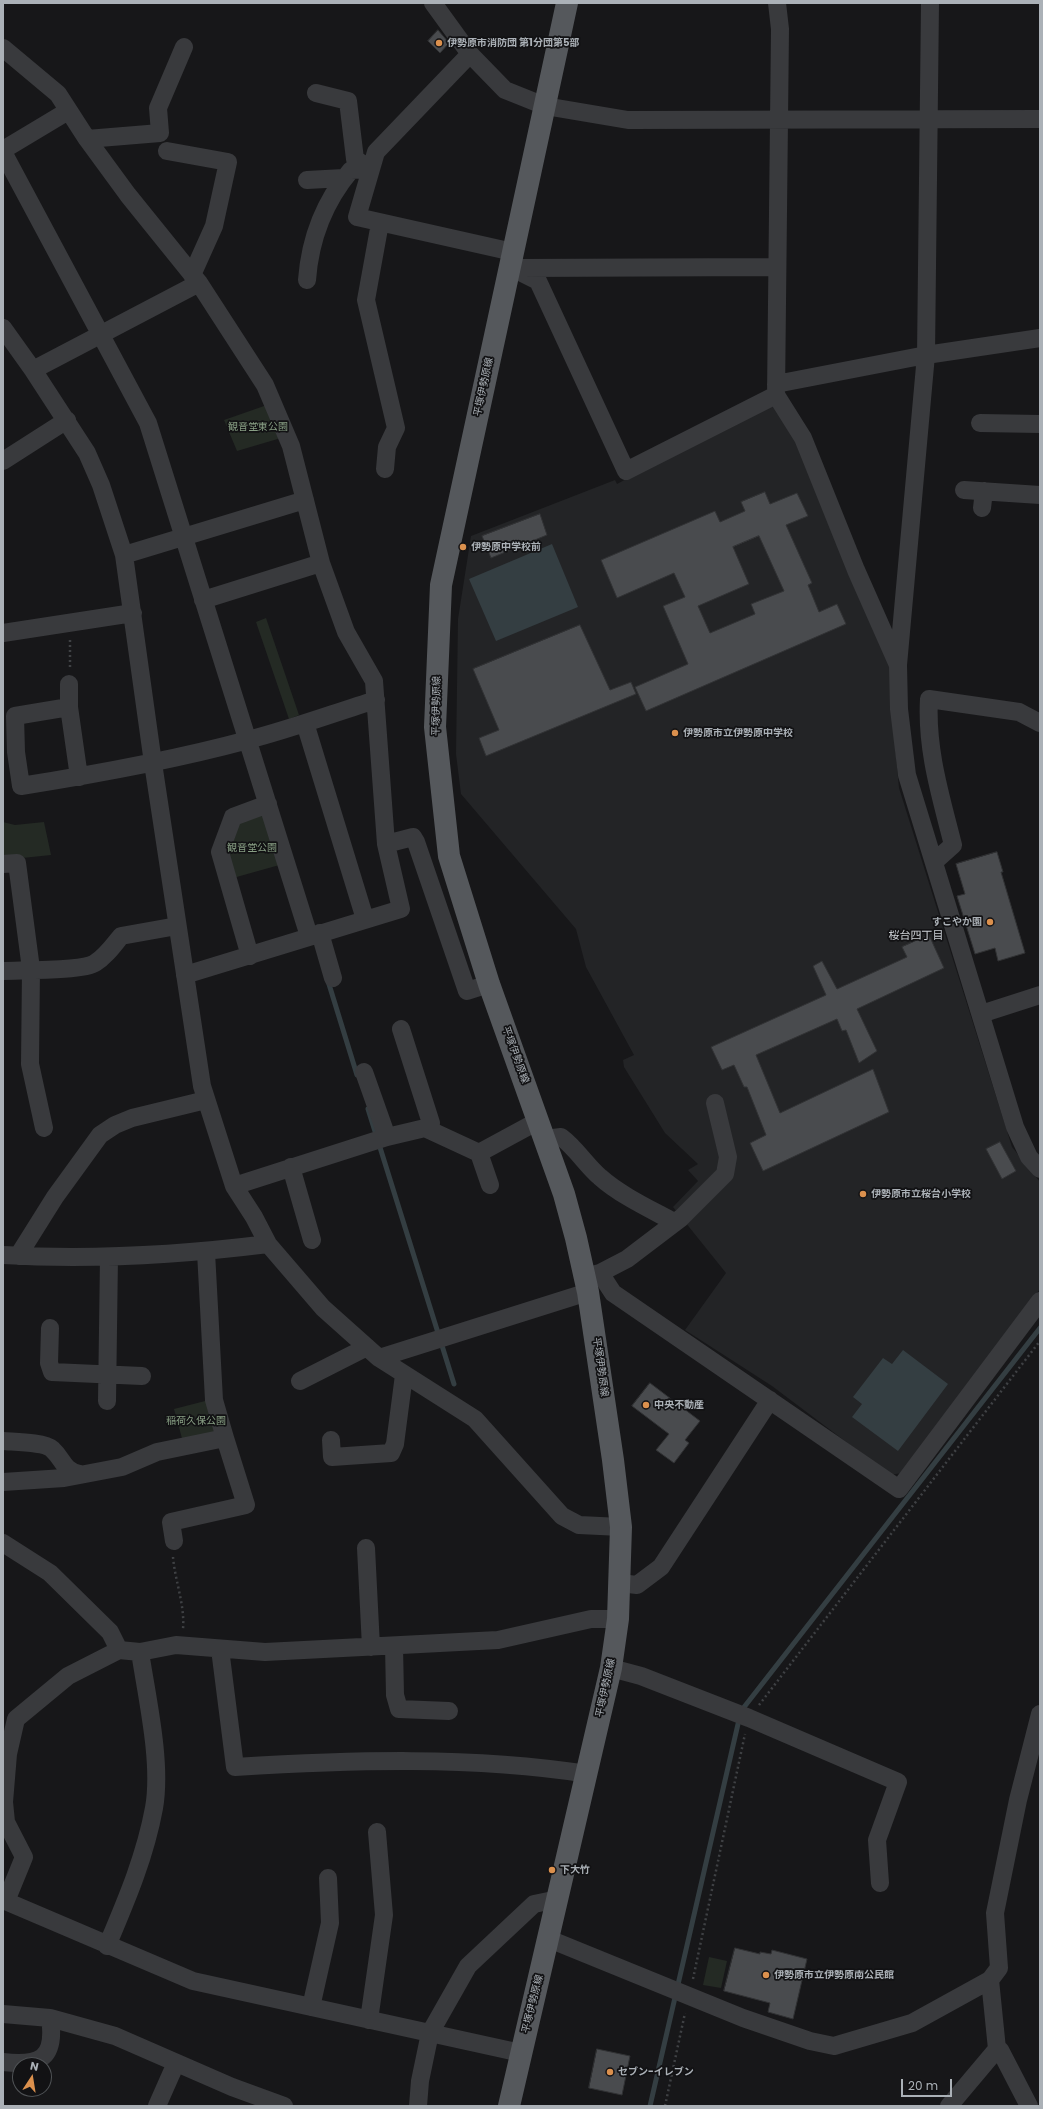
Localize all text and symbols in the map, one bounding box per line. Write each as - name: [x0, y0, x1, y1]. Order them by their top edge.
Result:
- place label: 伊勢原市消防団 第1分団第5部: [447, 37, 579, 49]
- marker: 伊勢原市消防団 第1分団第5部: [434, 38, 444, 48]
- street label: 平塚伊勢原線: [472, 356, 496, 418]
- park label: 観音堂東公園: [228, 421, 288, 433]
- place label: 伊勢原中学校前: [471, 541, 541, 553]
- marker: 伊勢原中学校前: [458, 542, 468, 552]
- street label: 平塚伊勢原線: [430, 676, 444, 736]
- place label: 伊勢原市立伊勢原中学校: [683, 727, 793, 739]
- marker: 伊勢原市立伊勢原中学校: [670, 728, 680, 738]
- park label: 観音堂公園: [227, 842, 277, 854]
- place label: すこやか園: [932, 916, 982, 928]
- marker: すこやか園: [985, 917, 995, 927]
- district label: 桜台四丁目: [889, 929, 943, 943]
- street label: 平塚伊勢原線: [499, 1025, 531, 1085]
- place label: 伊勢原市立桜台小学校: [871, 1188, 971, 1200]
- marker: 伊勢原市立桜台小学校: [858, 1189, 868, 1199]
- street label: 平塚伊勢原線: [590, 1336, 610, 1398]
- place label: 中央不動産: [654, 1399, 704, 1411]
- marker: 中央不動産: [641, 1400, 651, 1410]
- park label: 稲荷久保公園: [166, 1415, 226, 1427]
- street label: 平塚伊勢原線: [594, 1657, 618, 1719]
- place label: 下大竹: [560, 1864, 590, 1876]
- marker: 下大竹: [547, 1865, 557, 1875]
- place label: 伊勢原市立伊勢原南公民館: [774, 1969, 894, 1981]
- marker: 伊勢原市立伊勢原南公民館: [761, 1970, 771, 1980]
- street label: 平塚伊勢原線: [520, 1973, 546, 2035]
- north arrow: [12, 2057, 52, 2097]
- text: N: [29, 2058, 40, 2075]
- place label: セブン-イレブン: [618, 2066, 694, 2078]
- marker: セブン-イレブン: [605, 2067, 615, 2077]
- scale bar: [903, 2071, 954, 2097]
- text: 20 m: [908, 2077, 938, 2094]

